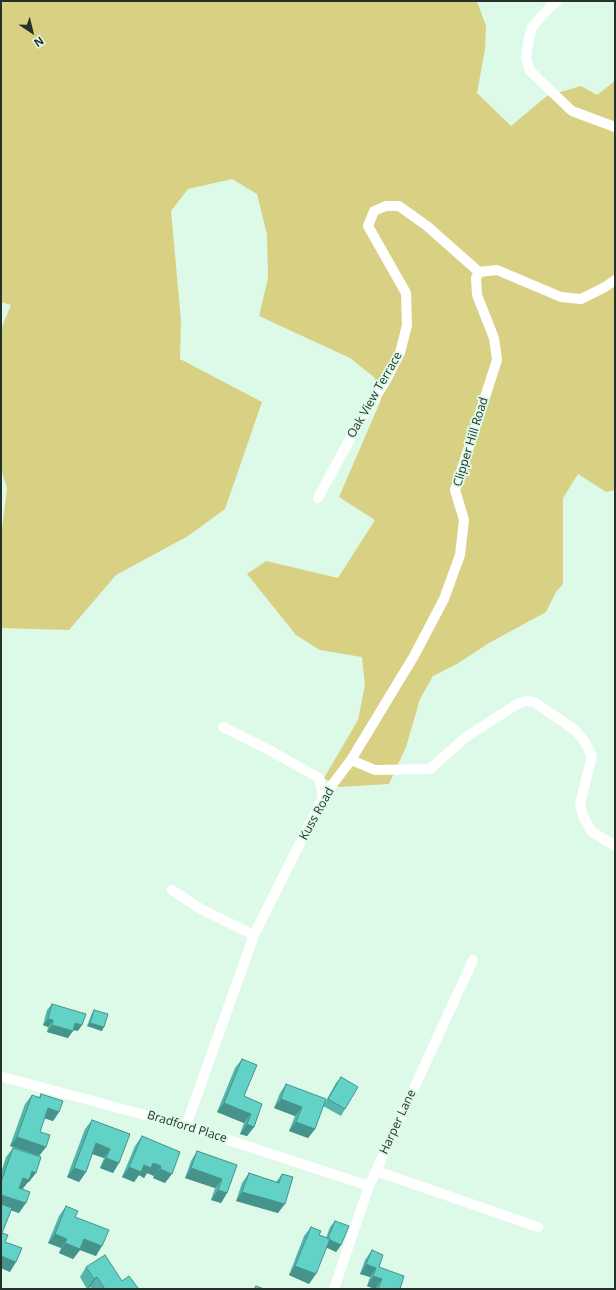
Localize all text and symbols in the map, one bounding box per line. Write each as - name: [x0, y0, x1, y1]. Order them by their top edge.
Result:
- north arrow: [12, 12, 52, 52]
- text: N: [31, 34, 47, 51]
- street label: Oak View Terrace: [344, 349, 406, 441]
- street label: Clipper Hill Road: [451, 396, 491, 488]
- street label: Kuss Road: [297, 785, 337, 843]
- street label: Harper Lane: [377, 1087, 419, 1157]
- street label: Bradford Place: [145, 1108, 229, 1146]

